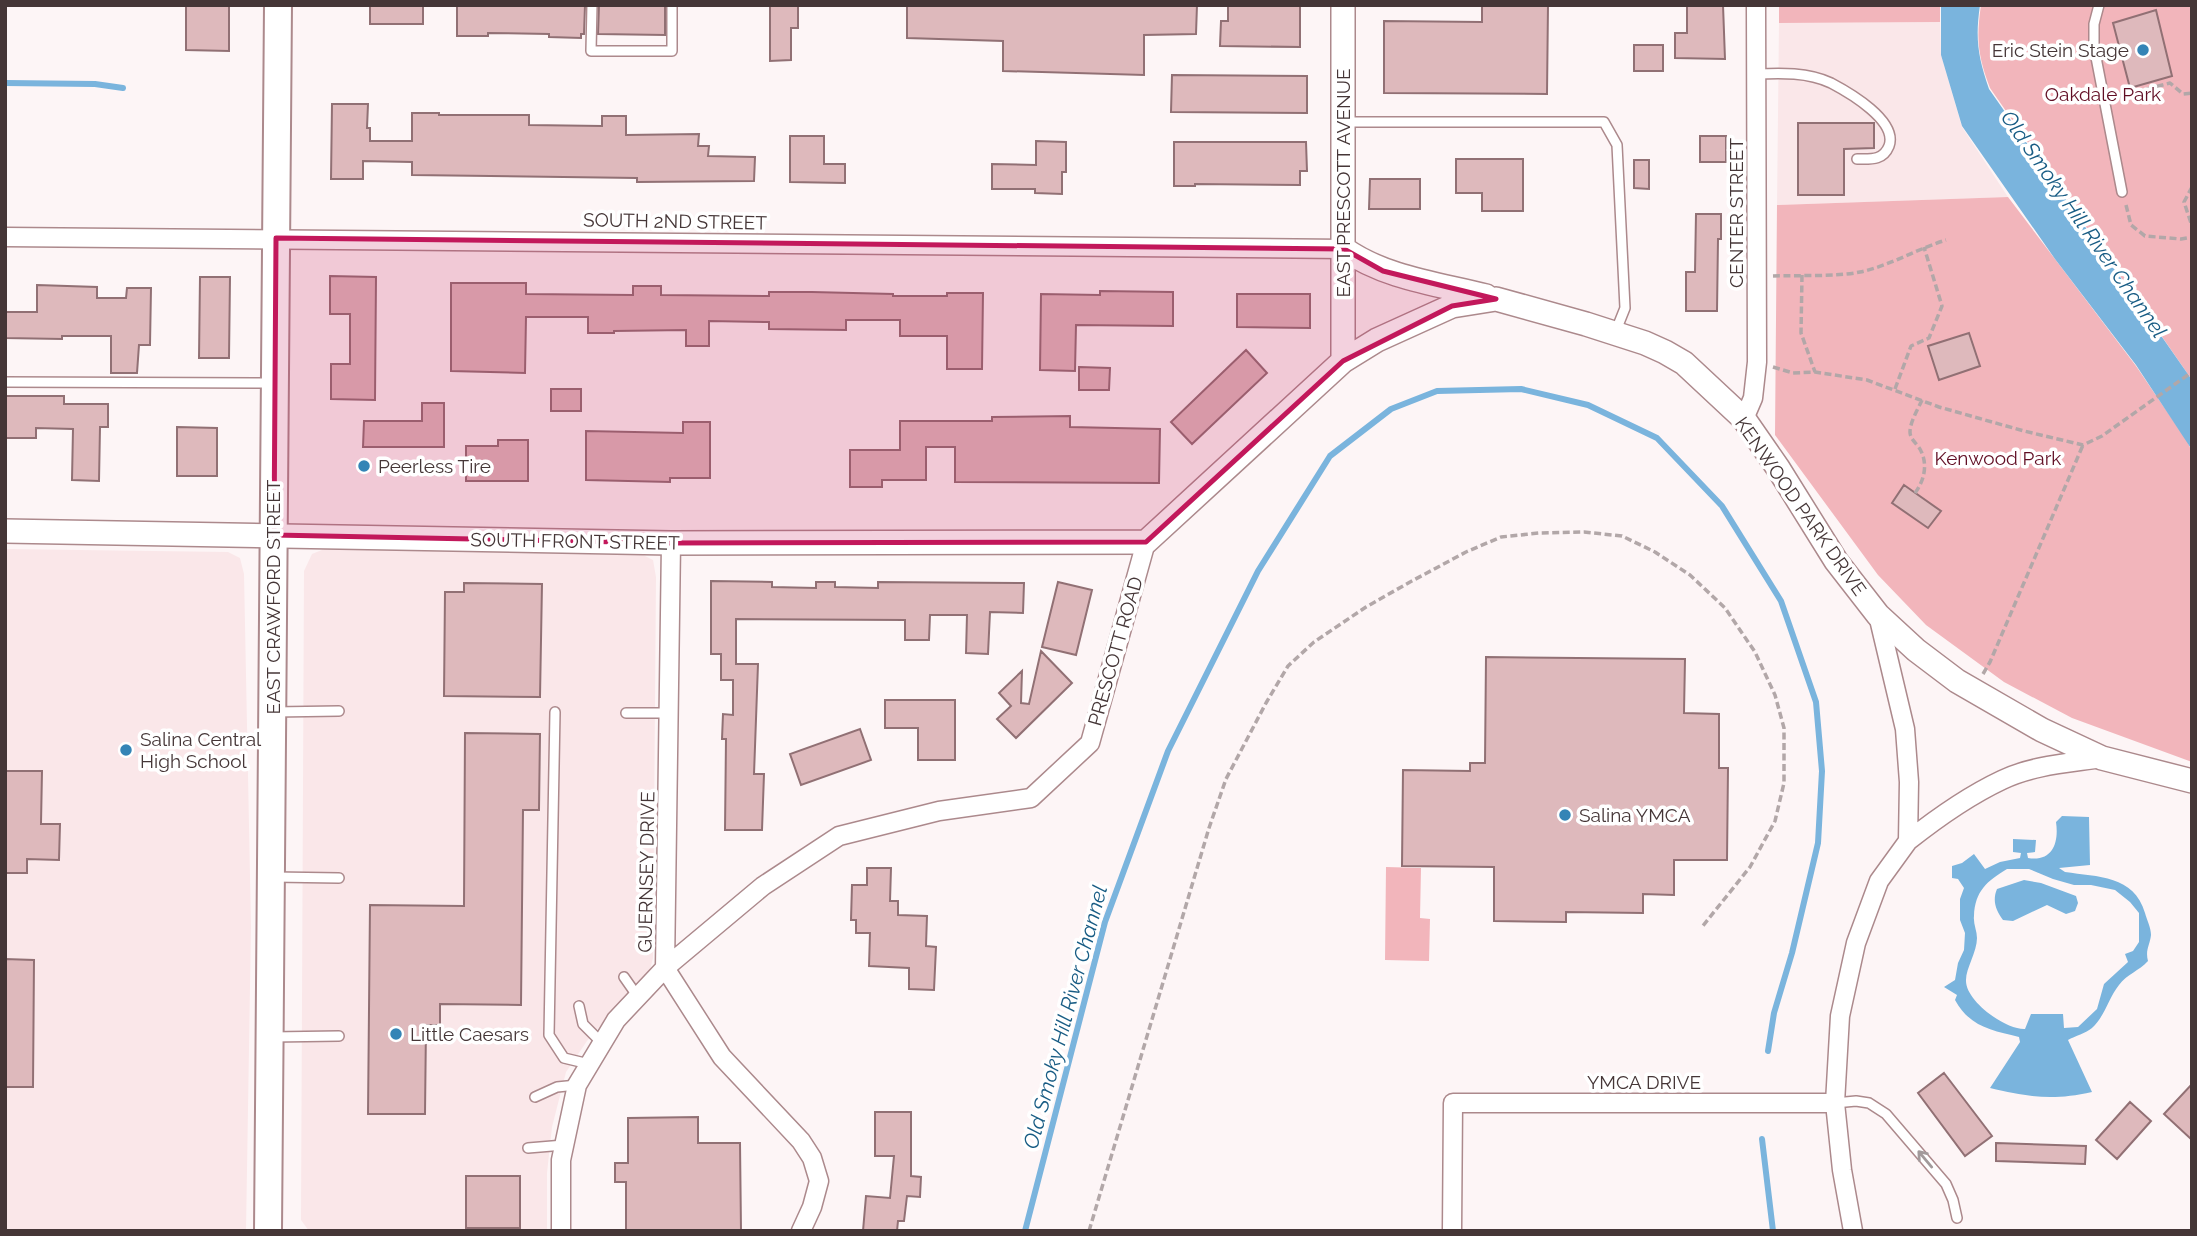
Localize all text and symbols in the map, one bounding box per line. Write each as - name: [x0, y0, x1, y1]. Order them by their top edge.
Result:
- place label: Eric Stein Stage: [1992, 39, 2129, 61]
- marker: Eric Stein Stage: [2135, 42, 2151, 58]
- street label: EAST PRESCOTT AVENUE: [1332, 68, 1354, 298]
- park label: Oakdale Park: [2045, 83, 2161, 105]
- water label: Old Smoky Hill River Channel: [1996, 106, 2172, 342]
- street label: CENTER STREET: [1725, 138, 1747, 288]
- street label: SOUTH 2ND STREET: [583, 208, 768, 234]
- street label: KENWOOD PARK DRIVE: [1731, 412, 1871, 600]
- park label: Kenwood Park: [1935, 447, 2061, 469]
- place label: Peerless Tire: [378, 455, 491, 477]
- marker: Peerless Tire: [356, 458, 372, 474]
- street label: EAST CRAWFORD STREET: [262, 479, 284, 714]
- street label: SOUTH FRONT STREET: [470, 528, 680, 554]
- street label: PRESCOTT ROAD: [1083, 574, 1147, 728]
- place label: Salina Central High School: [140, 728, 262, 772]
- marker: Salina Central High School: [118, 742, 134, 758]
- street label: GUERNSEY DRIVE: [634, 791, 658, 953]
- place label: Salina YMCA: [1579, 804, 1691, 826]
- marker: Salina YMCA: [1557, 807, 1573, 823]
- water label: Old Smoky Hill River Channel: [1018, 883, 1112, 1151]
- place label: Little Caesars: [410, 1023, 529, 1045]
- marker: Little Caesars: [388, 1026, 404, 1042]
- street label: YMCA DRIVE: [1587, 1071, 1701, 1093]
- one-way arrow: [1917, 1151, 1933, 1169]

